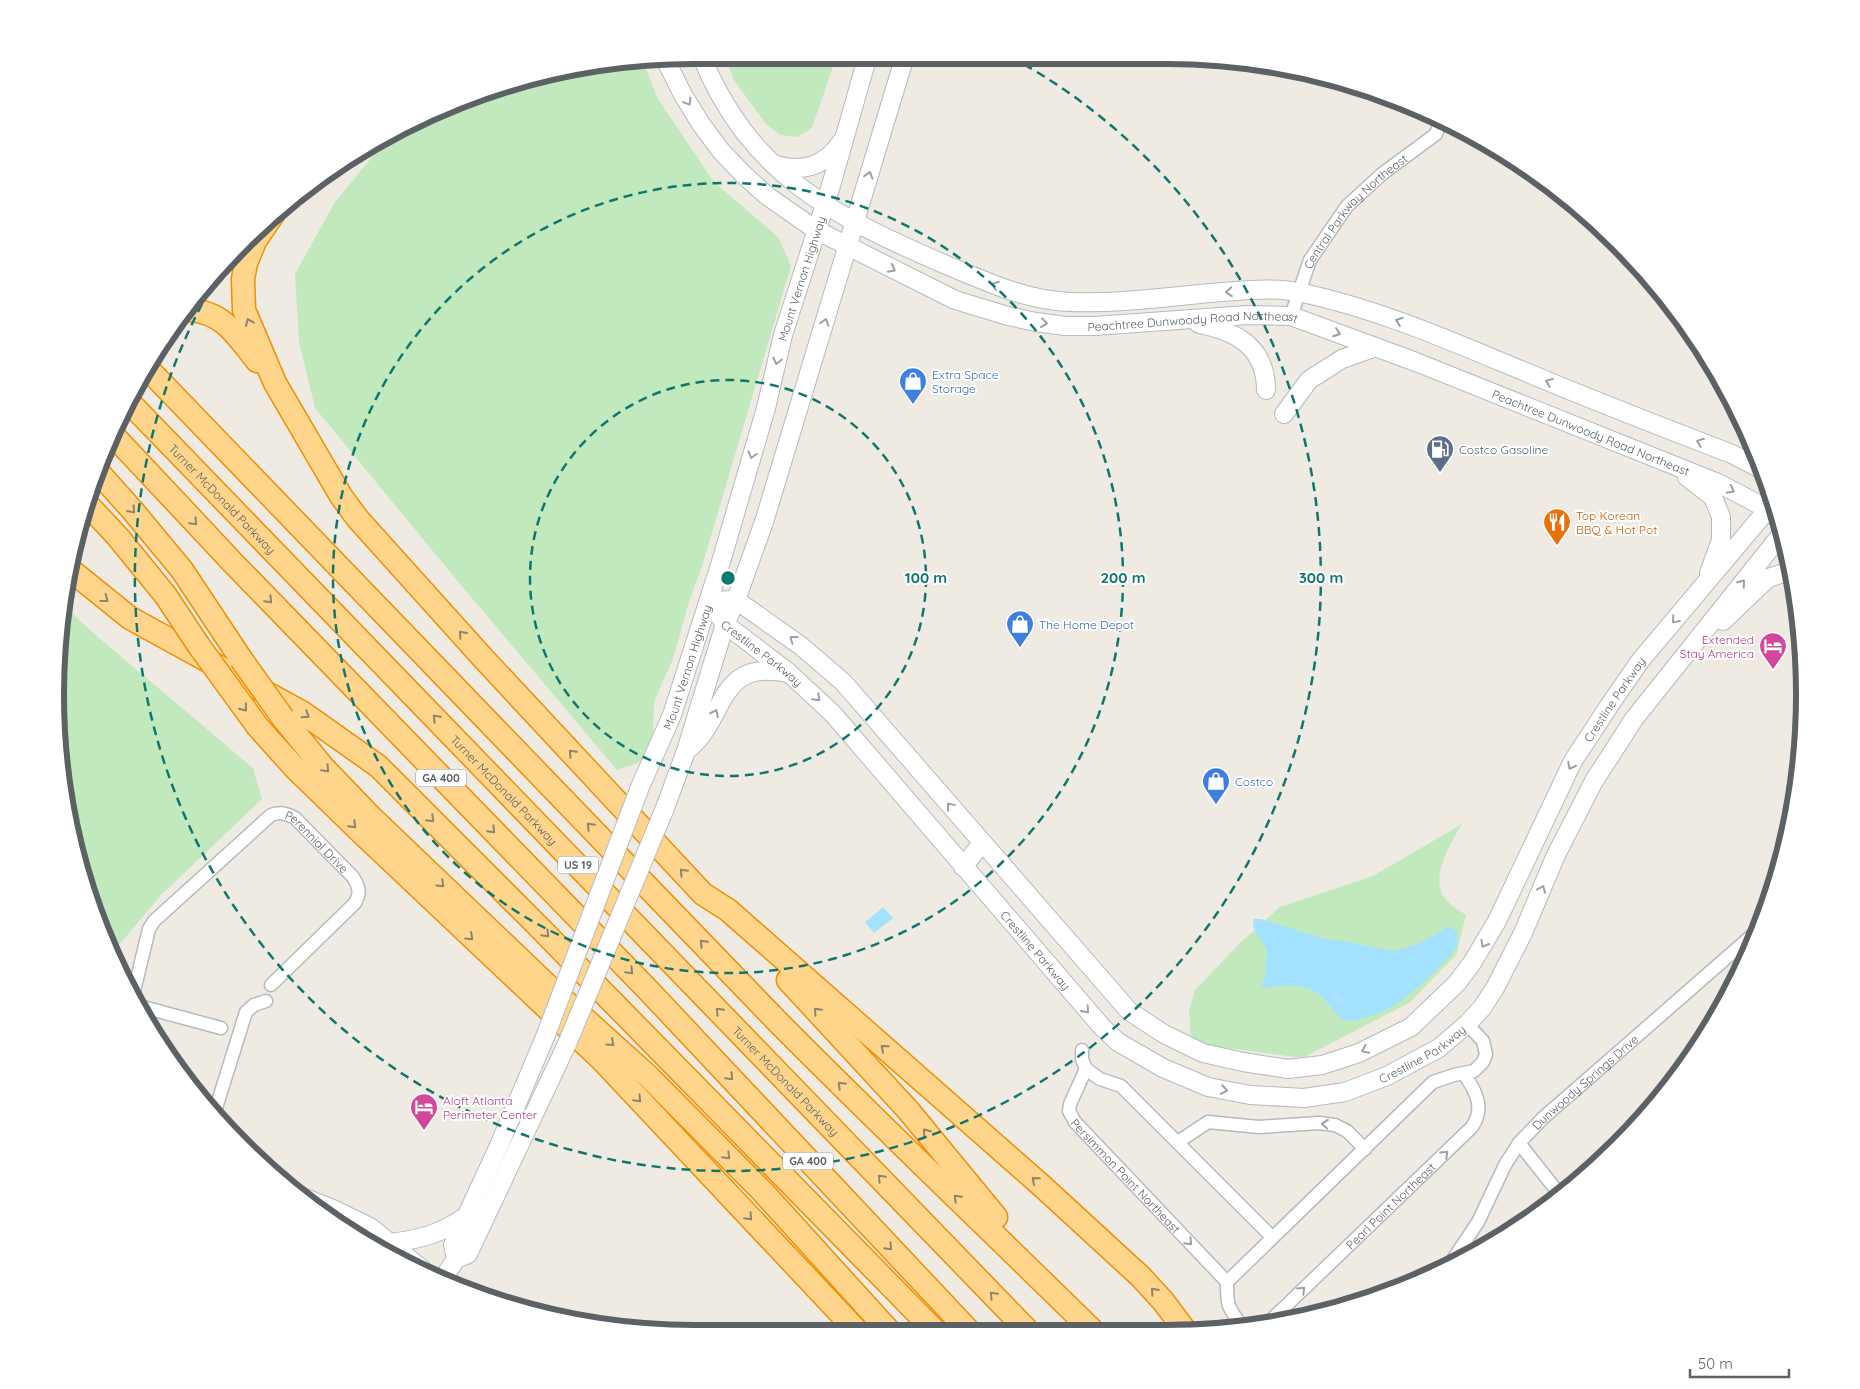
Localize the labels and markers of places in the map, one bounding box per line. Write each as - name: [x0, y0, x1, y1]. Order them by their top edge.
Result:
- shop icon: Extra Space Storage: [898, 366, 928, 405]
- place label: Extra Space Storage: [932, 367, 999, 396]
- fuel station icon: Costco Gasoline: [1425, 434, 1455, 473]
- place label: Costco Gasoline: [1459, 442, 1548, 457]
- restaurant icon: Top Korean BBQ & Hot Pot: [1542, 507, 1572, 546]
- place label: Top Korean BBQ & Hot Pot: [1576, 508, 1657, 537]
- centre of rings: [719, 569, 737, 587]
- shop icon: The Home Depot: [1005, 609, 1035, 648]
- place label: The Home Depot: [1039, 617, 1134, 632]
- hotel icon: Extended Stay America: [1758, 631, 1788, 670]
- place label: Extended Stay America: [1680, 632, 1754, 661]
- shop icon: Costco: [1201, 766, 1231, 805]
- place label: Costco: [1235, 774, 1273, 789]
- hotel icon: Aloft Atlanta Perimeter Center: [409, 1092, 439, 1131]
- place label: Aloft Atlanta Perimeter Center: [443, 1093, 538, 1122]

